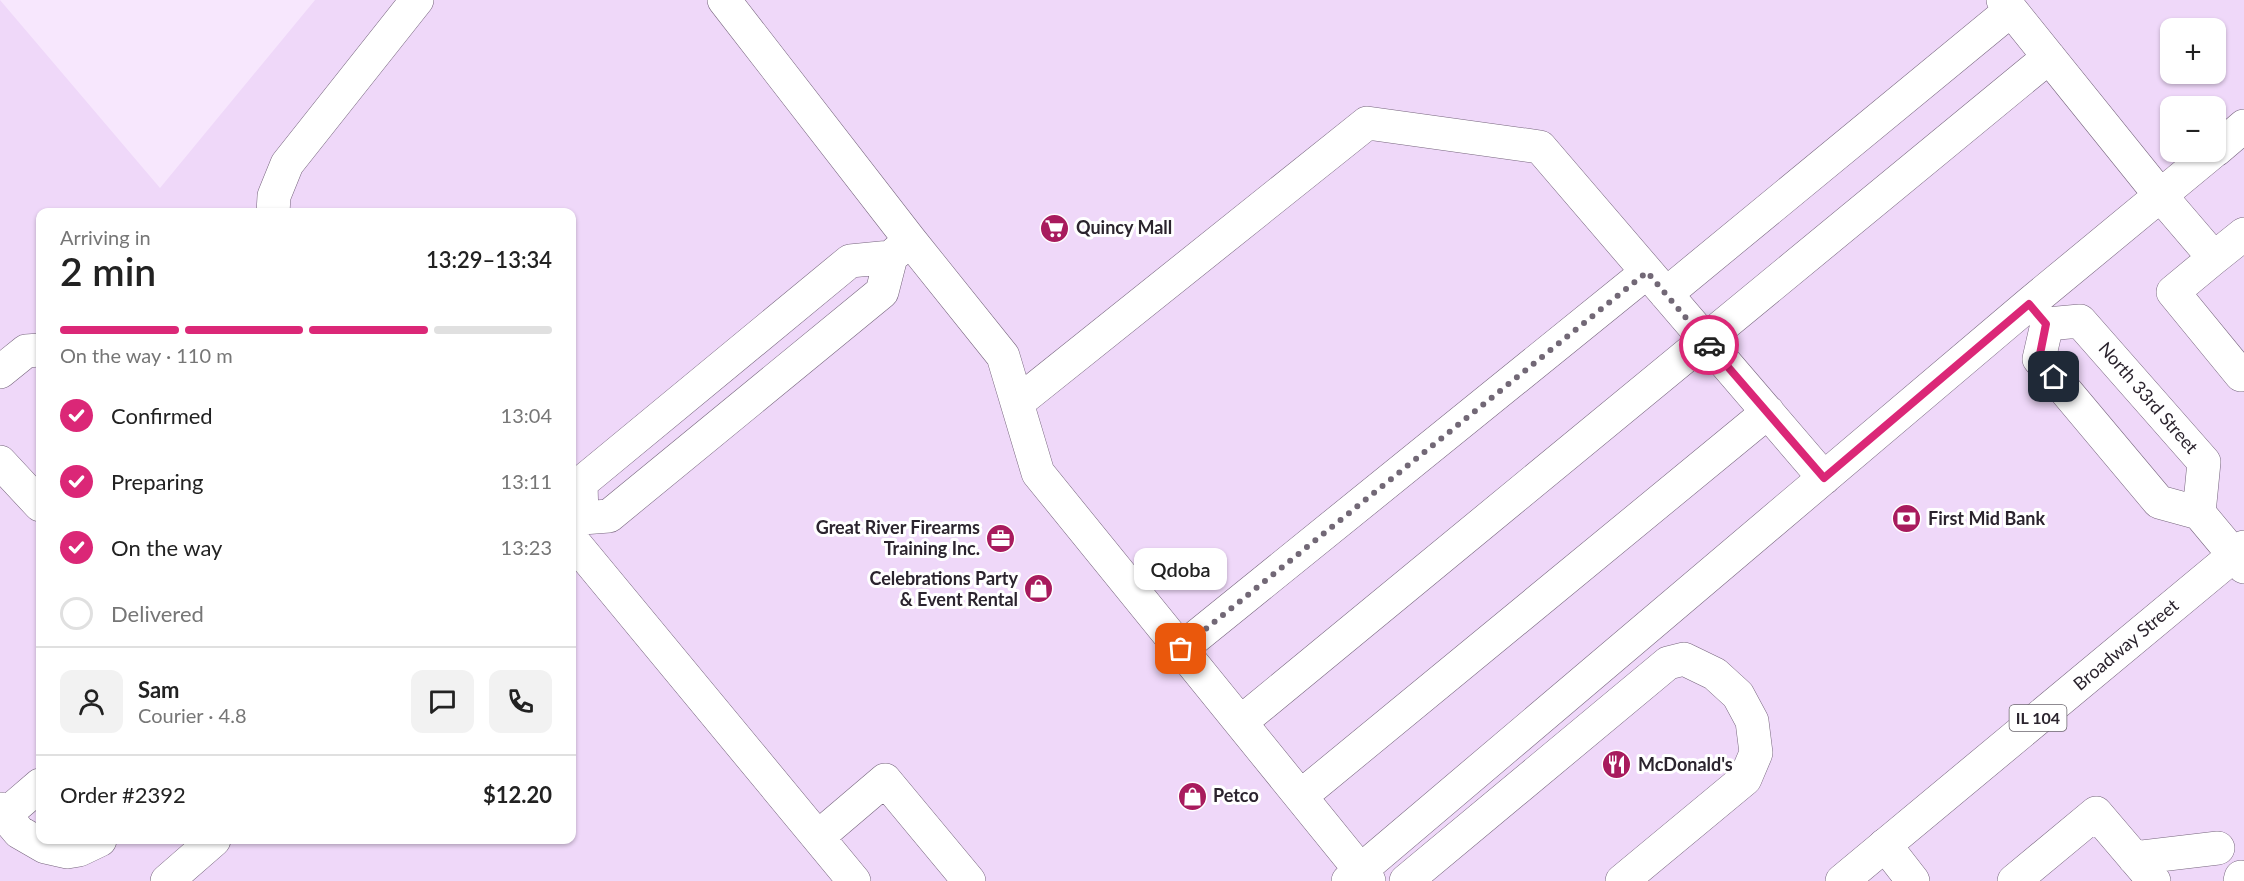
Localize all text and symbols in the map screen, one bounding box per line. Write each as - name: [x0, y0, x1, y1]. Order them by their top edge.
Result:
- map controls: [2160, 18, 2226, 162]
- button: +: [2160, 18, 2226, 84]
- button: −: [2160, 96, 2226, 162]
- supermarket icon: Quincy Mall: [1039, 212, 1071, 244]
- place label: Quincy Mall: [1076, 216, 1172, 238]
- text: Arriving in: [60, 225, 151, 249]
- text: 13:29–13:34: [426, 246, 552, 273]
- text: 2 min: [60, 248, 156, 294]
- courier: [1679, 315, 1739, 375]
- icon: car: [1693, 329, 1726, 362]
- street label: North 33rd Street: [2094, 337, 2203, 458]
- text: On the way · 110 m: [60, 343, 233, 367]
- pin: [2028, 351, 2079, 402]
- icon: home: [2037, 360, 2070, 393]
- icon: check: [60, 399, 93, 432]
- text: Confirmed: [111, 402, 213, 429]
- text: 13:04: [501, 403, 552, 427]
- icon: check: [60, 465, 93, 498]
- text: Preparing: [111, 468, 203, 495]
- text: 13:11: [501, 469, 552, 493]
- bank icon: First Mid Bank: [1891, 503, 1923, 535]
- place label: First Mid Bank: [1928, 507, 2045, 529]
- place label: Great River Firearms Training Inc.: [816, 516, 980, 559]
- office icon: Great River Firearms Training Inc.: [985, 522, 1017, 554]
- icon: check: [60, 531, 93, 564]
- text: On the way: [111, 534, 222, 561]
- text: 13:23: [501, 535, 552, 559]
- callout: Qdoba: [1134, 547, 1228, 589]
- text: Qdoba: [1151, 557, 1211, 581]
- place label: Celebrations Party & Event Rental: [869, 567, 1018, 610]
- shop icon: Celebrations Party & Event Rental: [1023, 573, 1055, 605]
- street label: Broadway Street: [2068, 594, 2183, 695]
- text: Delivered: [111, 600, 204, 627]
- pin: [1155, 623, 1206, 674]
- icon: bag: [1164, 632, 1197, 665]
- button: person: [60, 670, 123, 733]
- button: chat: [411, 670, 474, 733]
- button: phone: [489, 670, 552, 733]
- text: Sam: [138, 676, 180, 703]
- text: Courier · 4.8: [138, 703, 247, 727]
- road number: IL 104: [2010, 705, 2066, 731]
- restaurant icon: McDonald's: [1601, 749, 1633, 781]
- place label: McDonald's: [1638, 753, 1733, 775]
- shop icon: Petco: [1176, 780, 1208, 812]
- text: Order #2392: [60, 781, 186, 808]
- text: $12.20: [483, 781, 552, 808]
- place label: Petco: [1213, 784, 1259, 806]

